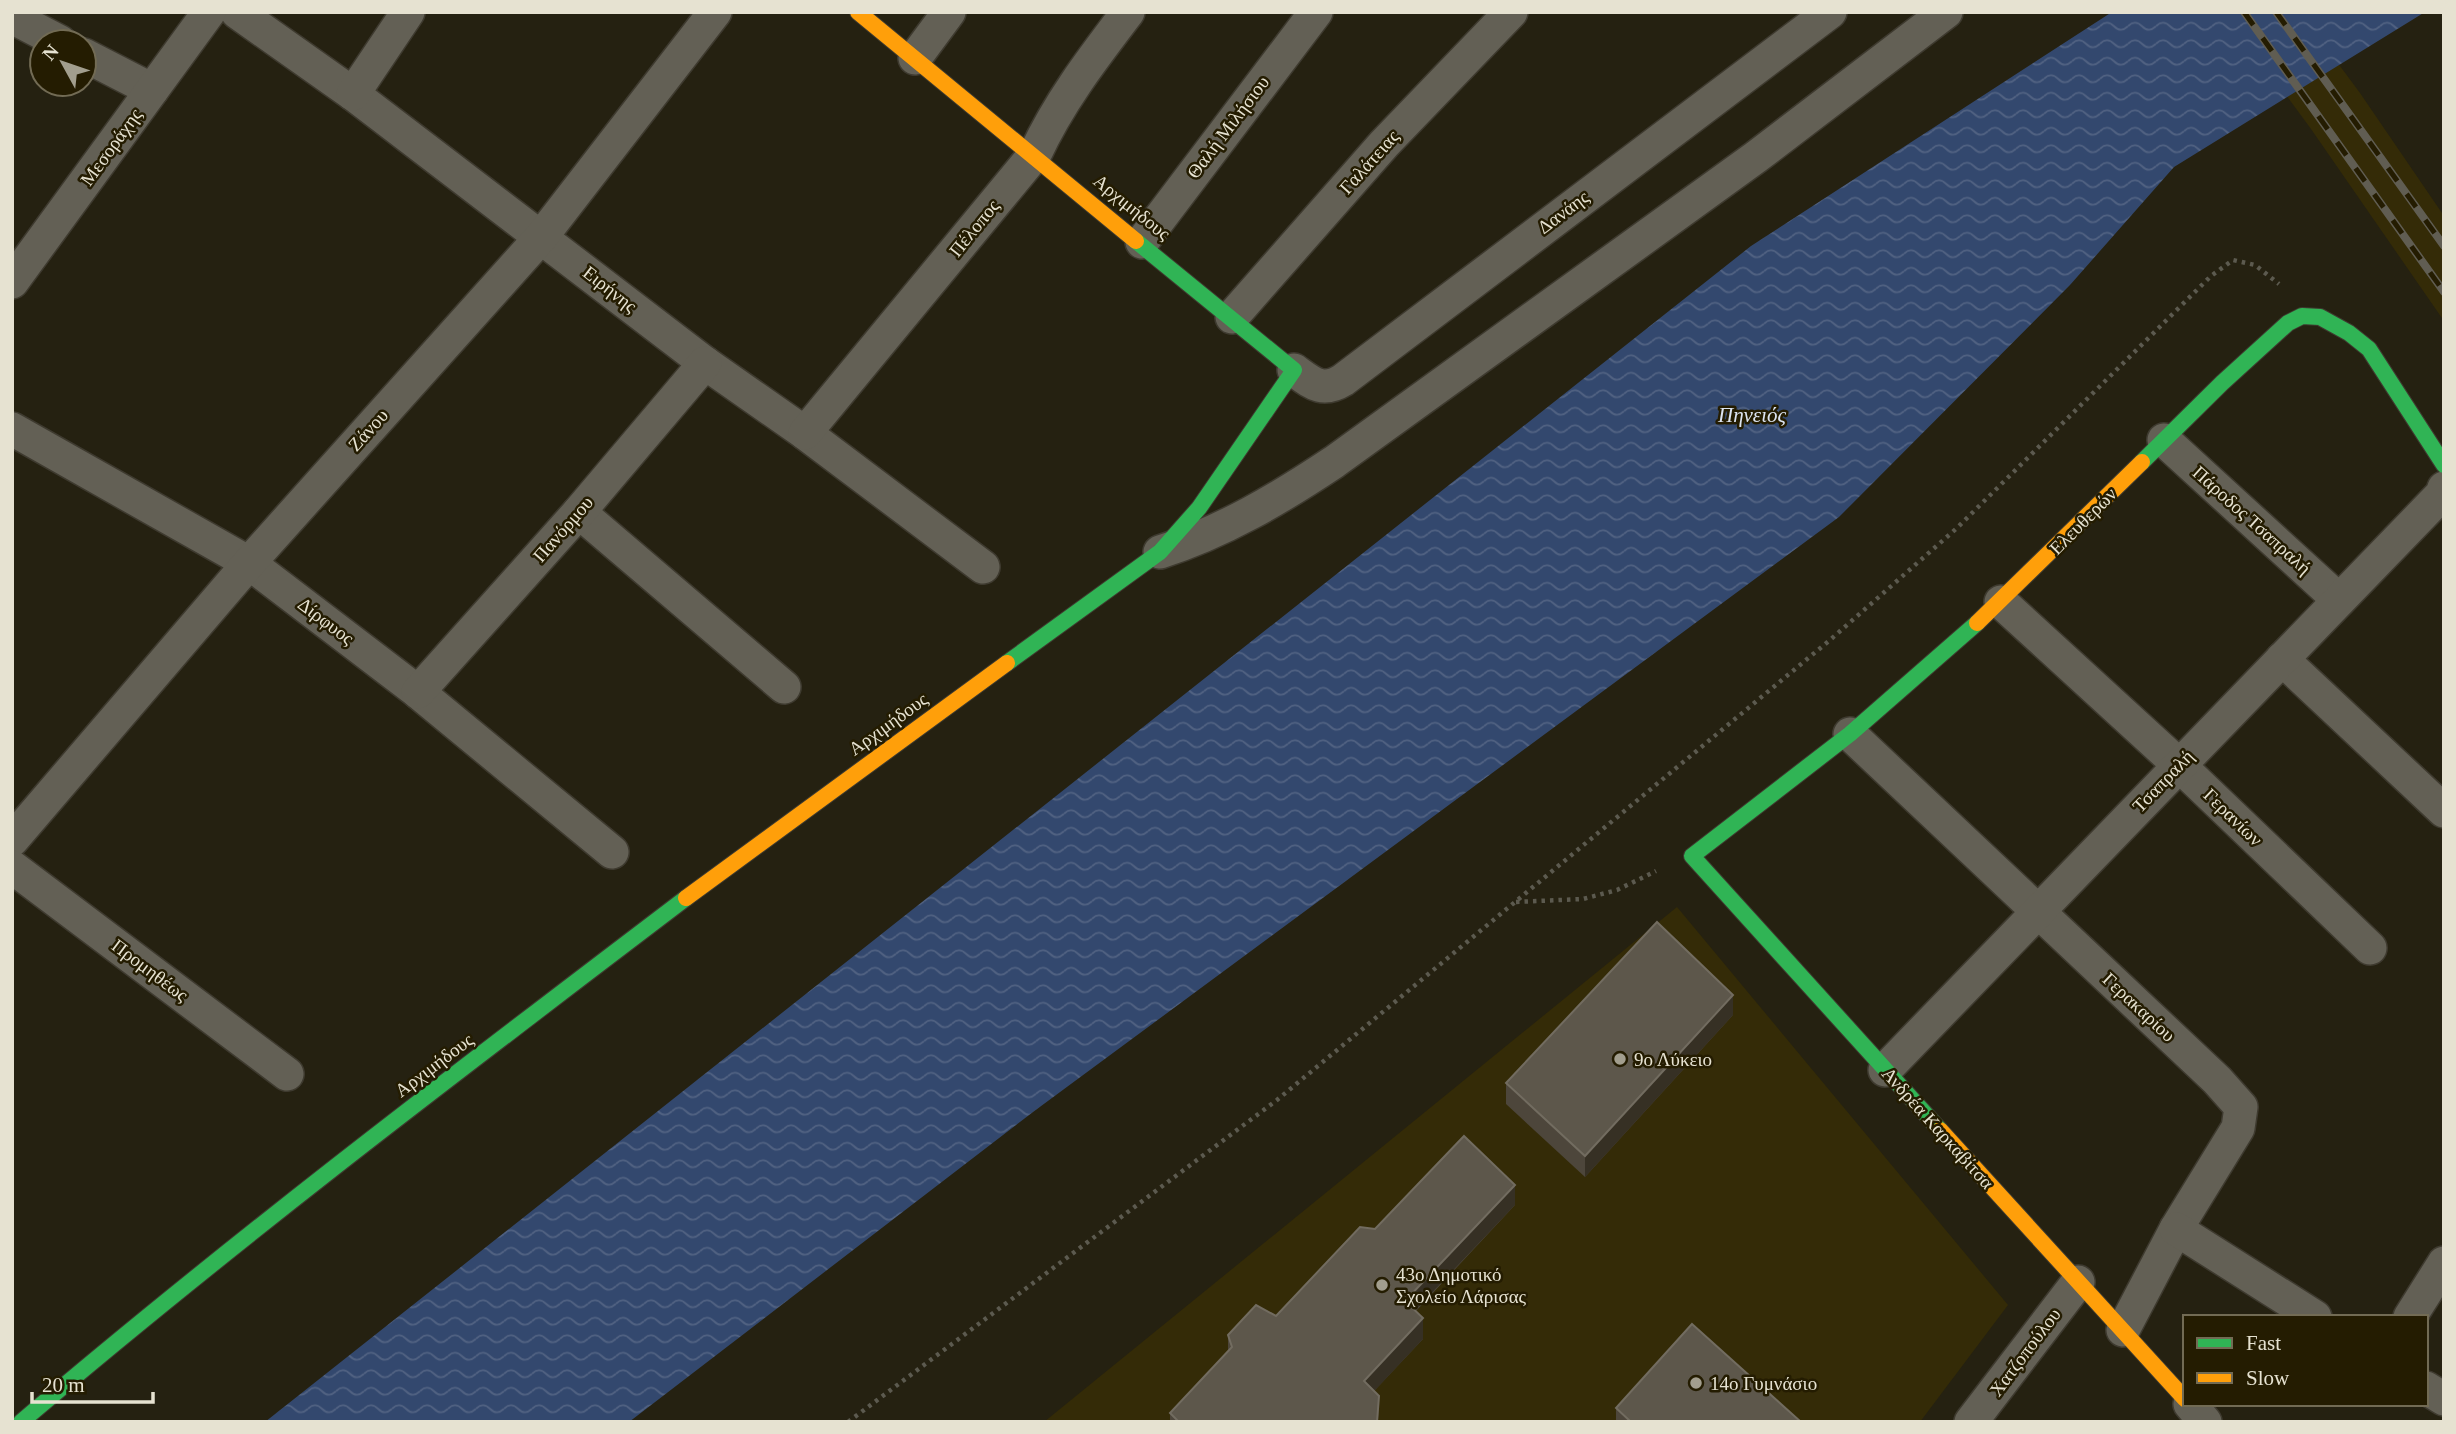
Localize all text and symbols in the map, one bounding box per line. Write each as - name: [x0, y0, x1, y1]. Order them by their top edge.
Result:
- north arrow: [28, 28, 98, 98]
- text: N: [38, 40, 63, 64]
- street label: Θαλή Μιλήσιου: [1183, 72, 1273, 182]
- street label: Μεσοράχης: [76, 104, 146, 190]
- street label: Γαλάτειας: [1335, 126, 1403, 198]
- street label: Αρχιμήδους: [1090, 170, 1175, 244]
- street label: Δανάης: [1533, 186, 1593, 238]
- street label: Πέλοπος: [945, 195, 1004, 261]
- street label: Ειρήνης: [579, 262, 641, 317]
- water label: Πηνειός: [1717, 403, 1786, 427]
- street label: Ζάνου: [344, 405, 392, 455]
- street label: Πάροδος Τσαπραλή: [2189, 461, 2315, 579]
- street label: Ελευθερών: [2045, 483, 2121, 559]
- street label: Πανόρμου: [529, 492, 597, 566]
- street label: Δίρφυος: [294, 593, 358, 649]
- street label: Αρχιμήδους: [845, 688, 932, 760]
- street label: Τσαπραλή: [2128, 745, 2198, 817]
- street label: Γερανίων: [2199, 784, 2267, 850]
- street label: Προμηθέως: [108, 935, 193, 1006]
- street label: Γερακαρίου: [2098, 968, 2180, 1046]
- street label: Αρχιμήδους: [391, 1029, 478, 1101]
- place label: 9ο Λύκειο: [1634, 1049, 1712, 1070]
- marker: 9ο Λύκειο: [1612, 1051, 1628, 1067]
- street label: Ανδρέα Καρκαβίτσα: [1878, 1063, 1998, 1193]
- place label: 43ο Δημοτικό Σχολείο Λάρισας: [1396, 1264, 1527, 1307]
- marker: 43ο Δημοτικό Σχολείο Λάρισας: [1374, 1277, 1390, 1293]
- street label: Χατζοπούλου: [1985, 1304, 2065, 1400]
- legend: [2183, 1315, 2428, 1406]
- text: Fast: [2246, 1331, 2281, 1355]
- scale bar: [32, 1360, 152, 1404]
- text: Slow: [2246, 1366, 2290, 1390]
- text: 20 m: [42, 1373, 85, 1397]
- place label: 14ο Γυμνάσιο: [1710, 1373, 1817, 1394]
- marker: 14ο Γυμνάσιο: [1688, 1375, 1704, 1391]

